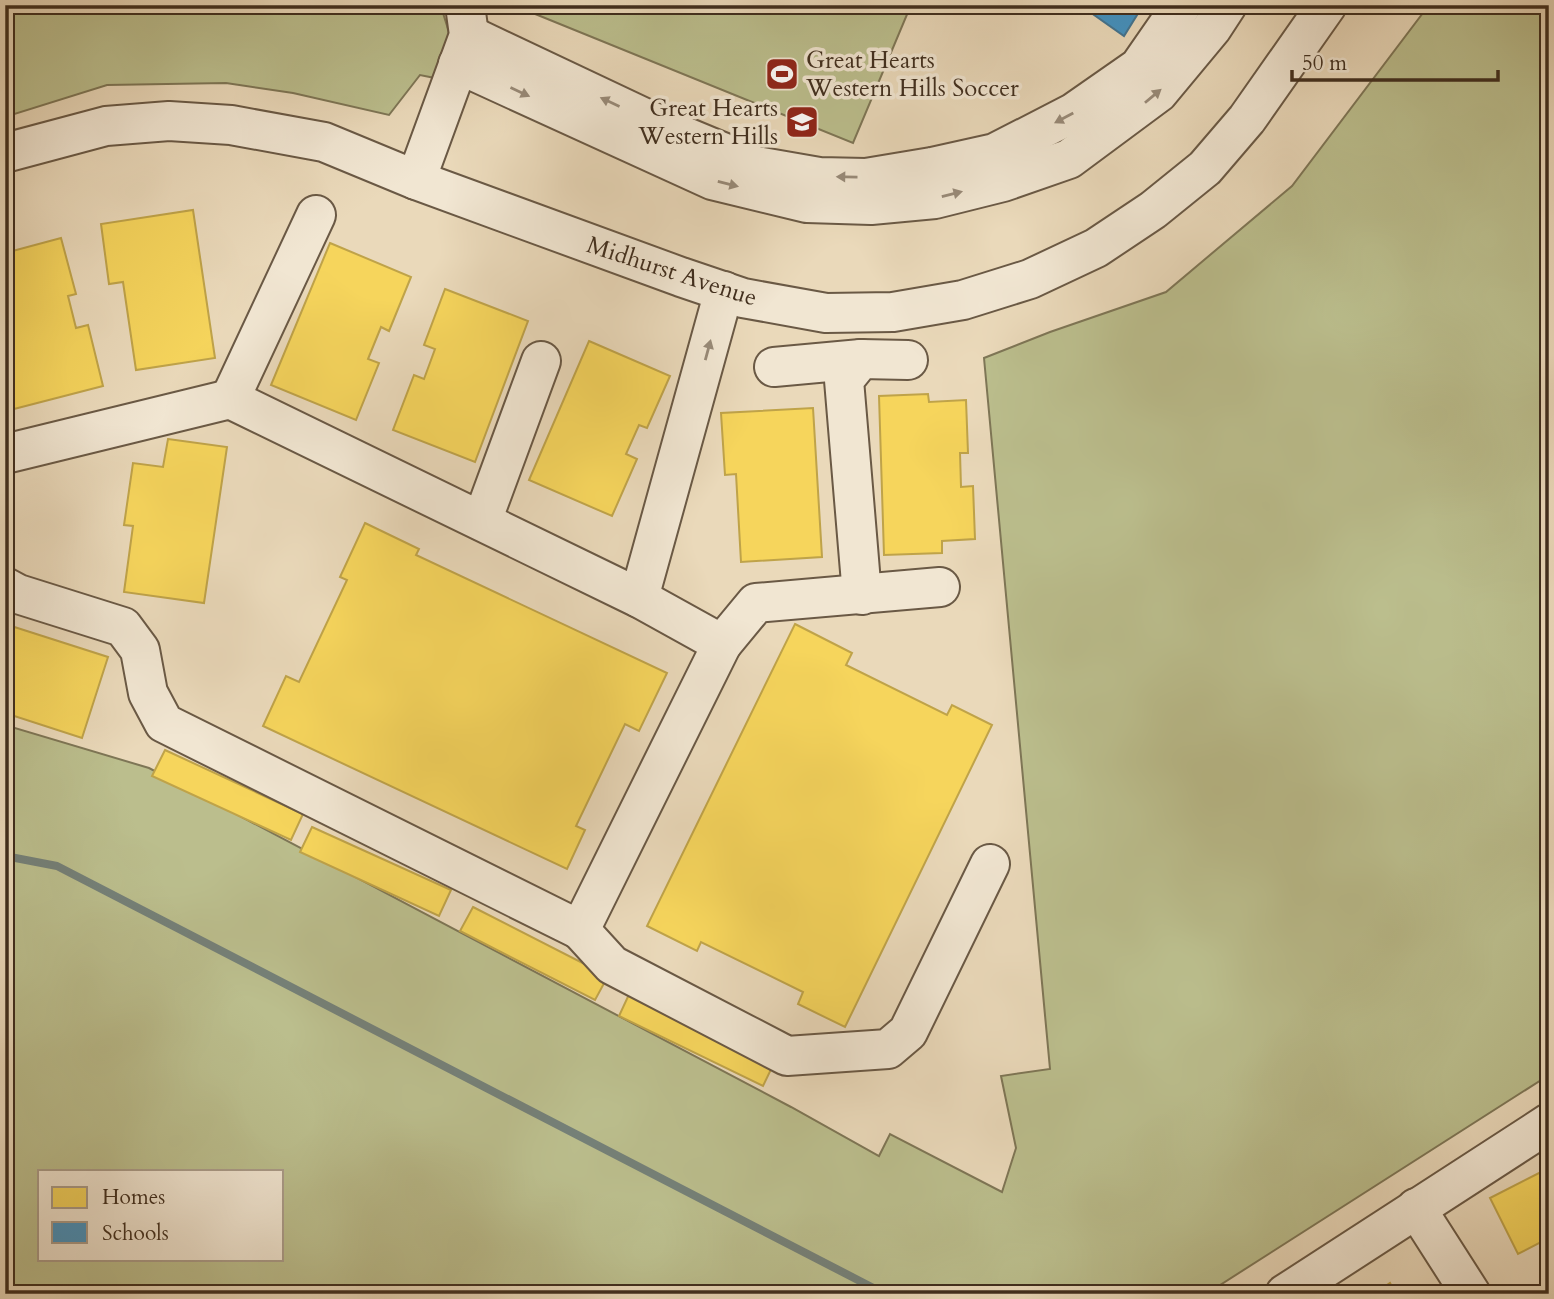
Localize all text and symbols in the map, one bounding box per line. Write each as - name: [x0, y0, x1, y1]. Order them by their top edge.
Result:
- scale bar: [1292, 38, 1498, 82]
- place label: Great Hearts Western Hills Soccer: [805, 44, 1019, 105]
- text: 50 m: [1302, 49, 1347, 78]
- sports icon: Great Hearts Western Hills Soccer: [763, 55, 801, 93]
- one-way arrow: [510, 86, 530, 98]
- one-way arrow: [1145, 89, 1162, 104]
- place label: Great Hearts Western Hills: [637, 92, 778, 153]
- one-way arrow: [600, 96, 620, 107]
- school or university icon: Great Hearts Western Hills: [783, 103, 821, 141]
- one-way arrow: [1053, 111, 1073, 123]
- one-way arrow: [836, 172, 858, 183]
- one-way arrow: [717, 179, 739, 190]
- one-way arrow: [941, 188, 963, 199]
- street label: Midhurst Avenue: [583, 228, 761, 315]
- one-way arrow: [703, 338, 714, 360]
- legend: [38, 1170, 284, 1260]
- text: Homes: [102, 1183, 165, 1212]
- text: Schools: [102, 1219, 169, 1248]

